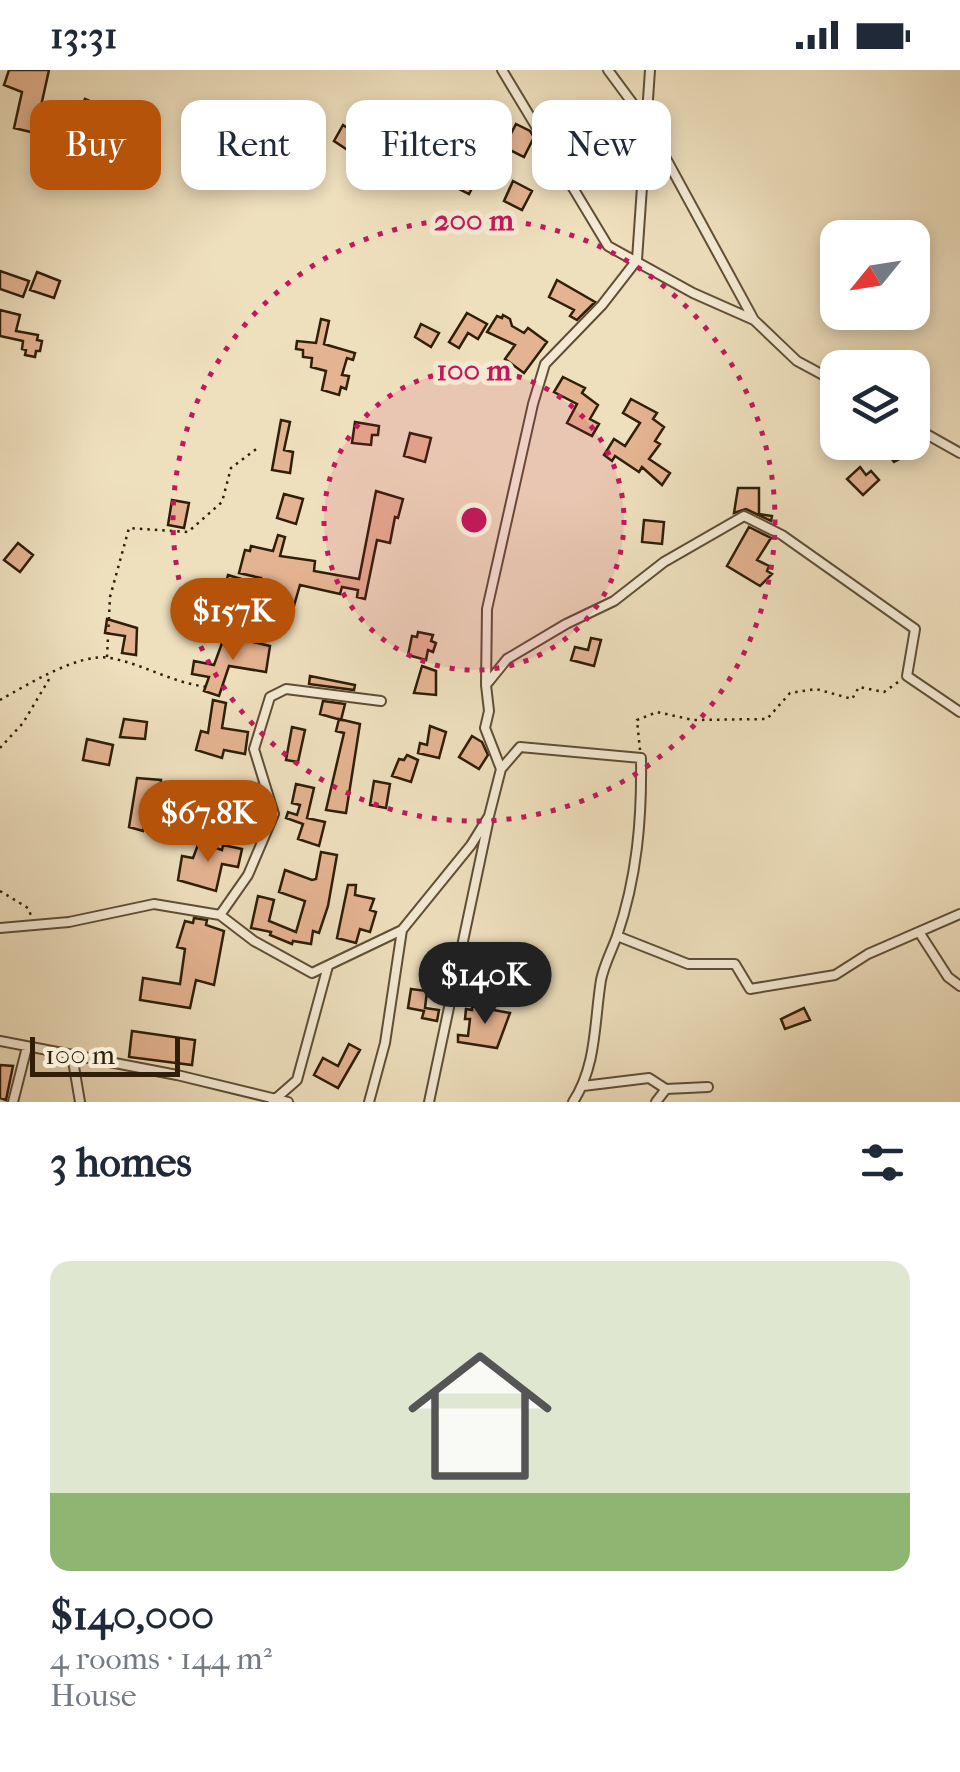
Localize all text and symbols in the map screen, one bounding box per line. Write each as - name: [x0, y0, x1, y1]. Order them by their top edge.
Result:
- text: 13:31: [50, 13, 118, 58]
- chip: Buy: [30, 100, 161, 190]
- chip: Rent: [181, 100, 326, 190]
- chip: Filters: [346, 100, 512, 190]
- chip: New: [532, 100, 671, 190]
- text: 200 m: [434, 203, 515, 238]
- north arrow: [820, 220, 930, 330]
- map controls: [820, 220, 930, 460]
- button: layers: [820, 350, 930, 460]
- text: 100 m: [436, 353, 513, 388]
- centre of rings: [456, 502, 492, 538]
- pin: $157K: [163, 578, 303, 663]
- text: $157K: [192, 592, 274, 629]
- pin: $67.8K: [127, 780, 289, 865]
- text: $67.8K: [160, 794, 256, 831]
- pin: $140K: [415, 942, 555, 1027]
- text: $140K: [441, 956, 529, 993]
- scale bar: [30, 1032, 180, 1076]
- text: 100 m: [45, 1038, 115, 1071]
- icon: filters: [855, 1135, 910, 1190]
- text: 3 homes: [50, 1138, 192, 1187]
- icon: home: [390, 1326, 570, 1506]
- text: $140,000: [50, 1591, 214, 1640]
- text: 4 rooms · 144 m²: [50, 1640, 272, 1677]
- text: House: [50, 1677, 137, 1714]

